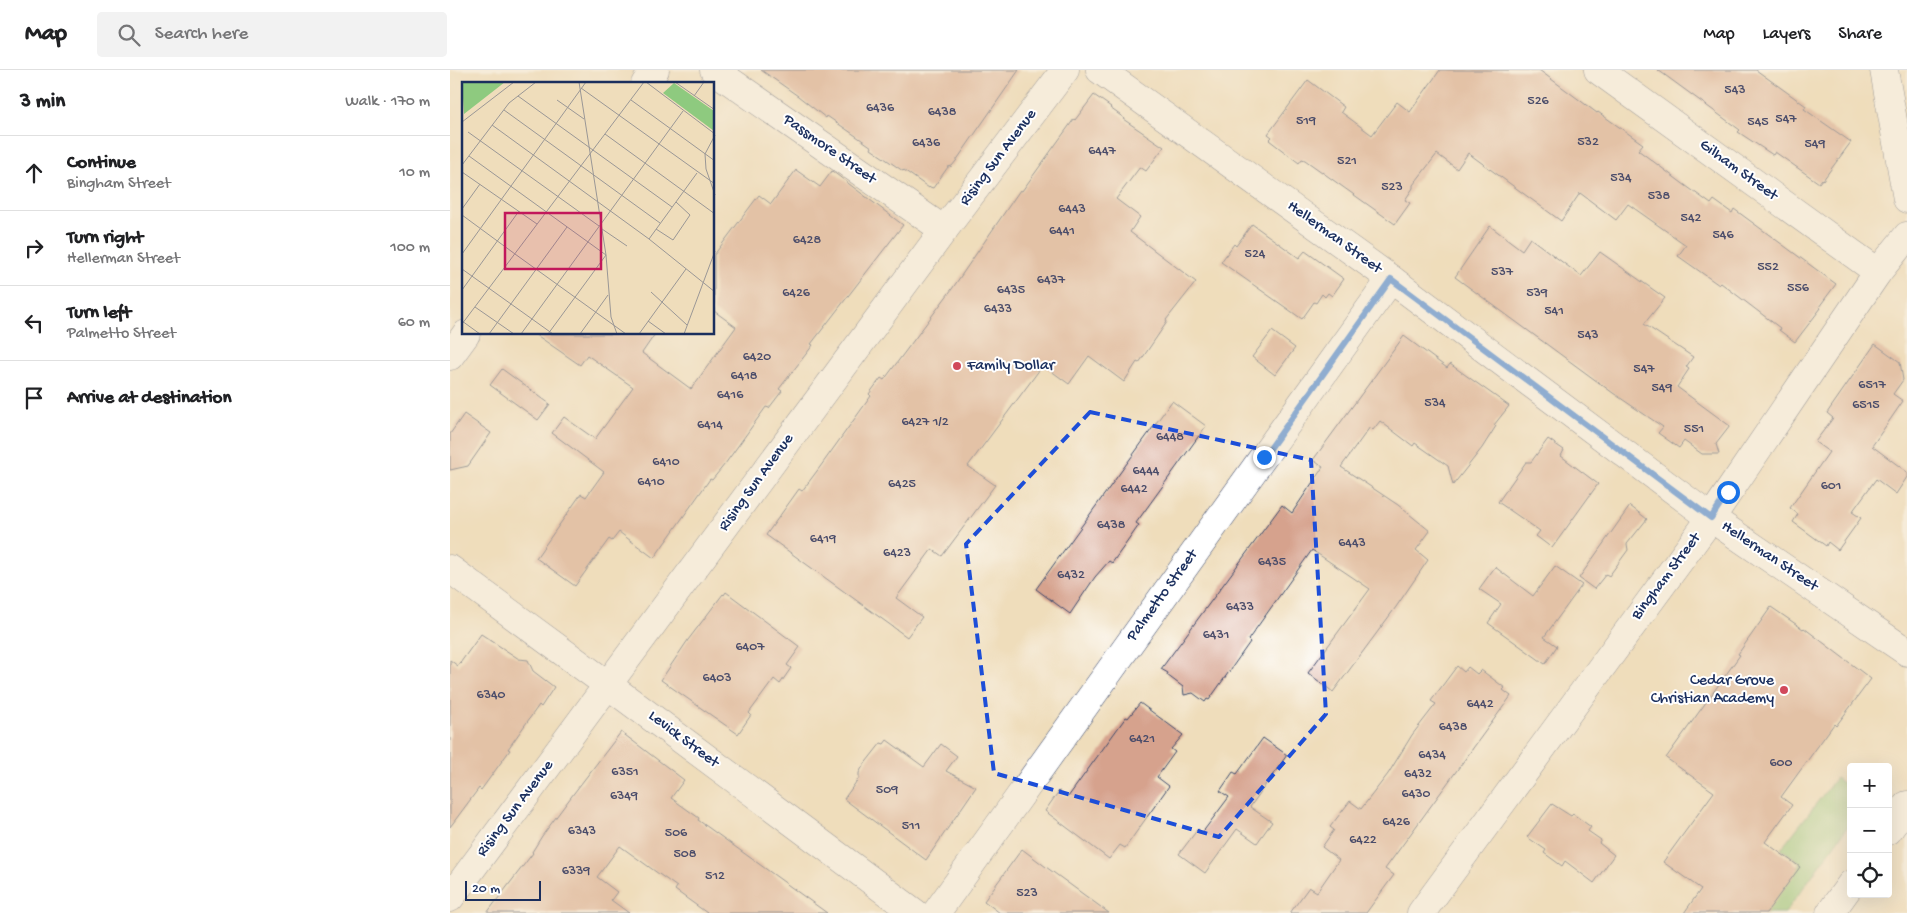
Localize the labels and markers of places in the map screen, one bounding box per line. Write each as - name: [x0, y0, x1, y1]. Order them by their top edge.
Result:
- place label: Family Dollar: [966, 357, 1056, 376]
- marker: Family Dollar: [951, 360, 963, 372]
- place label: Cedar Grove Christian Academy: [1651, 672, 1775, 709]
- marker: Cedar Grove Christian Academy: [1778, 684, 1790, 696]

